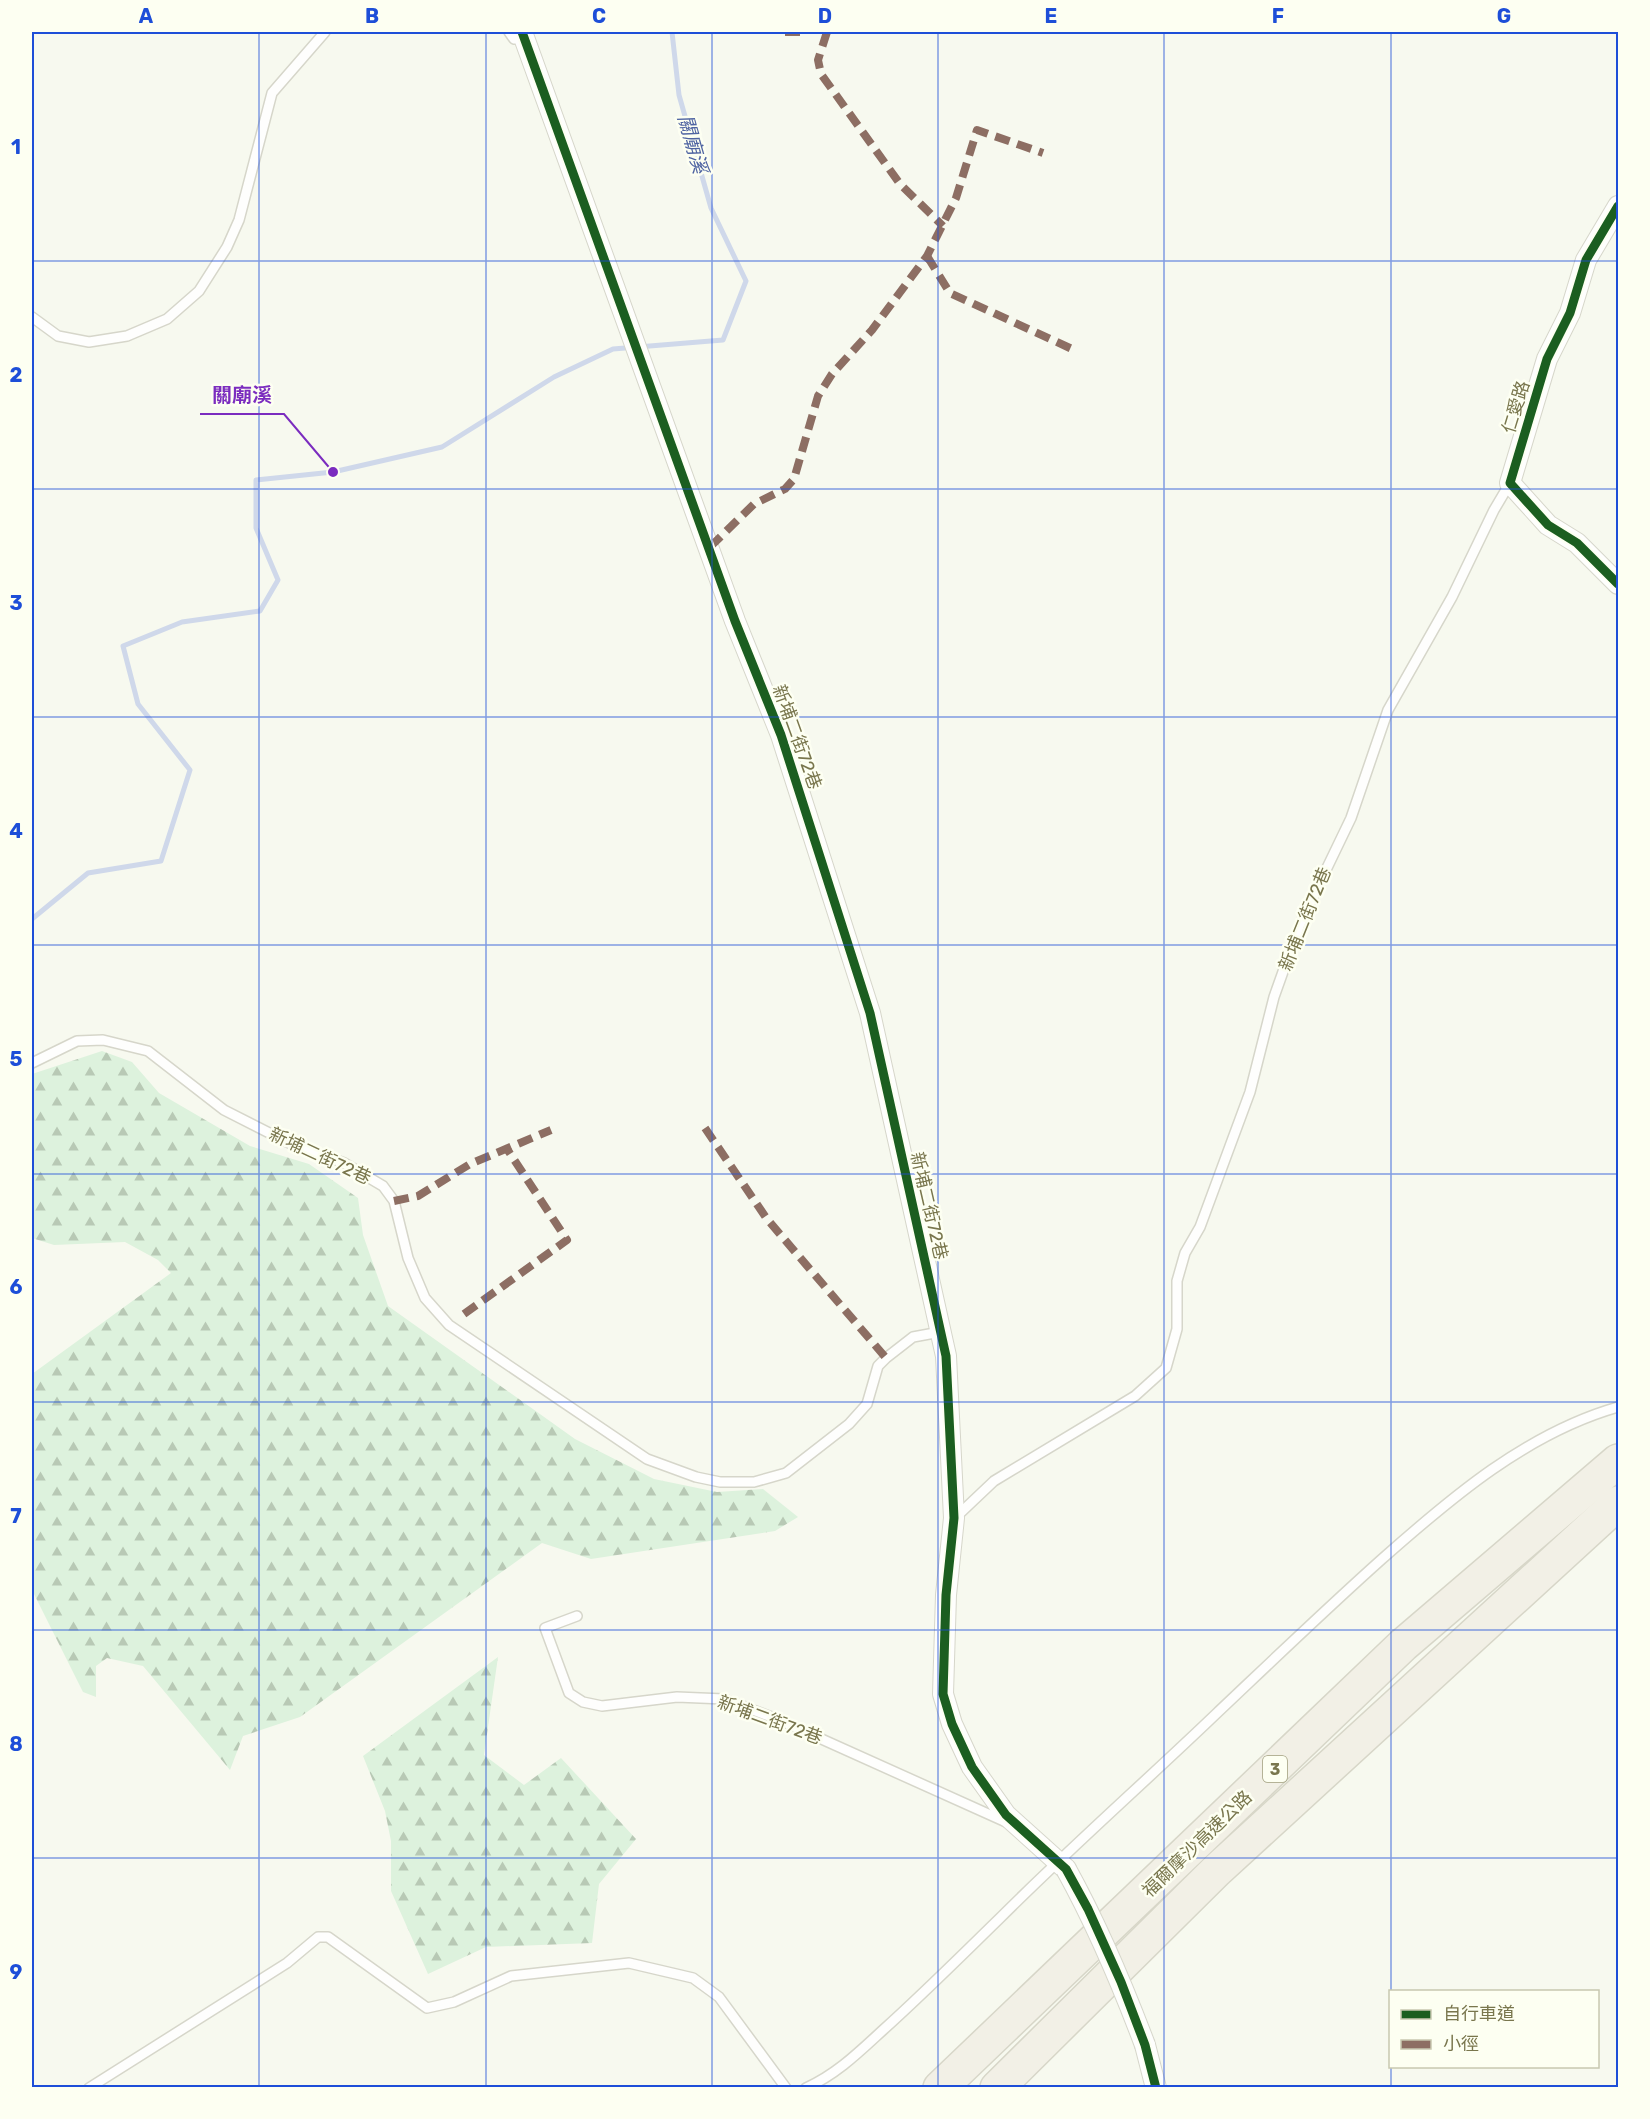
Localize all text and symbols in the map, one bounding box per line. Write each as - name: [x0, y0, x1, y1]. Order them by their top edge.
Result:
- text: A: [139, 4, 154, 28]
- text: B: [365, 4, 379, 28]
- text: C: [592, 4, 606, 28]
- text: D: [818, 4, 832, 28]
- text: E: [1045, 4, 1057, 28]
- text: F: [1272, 4, 1284, 28]
- text: G: [1497, 4, 1511, 28]
- water label: 關廟溪: [673, 112, 714, 179]
- text: 1: [11, 135, 21, 159]
- text: 2: [10, 363, 23, 387]
- callout: 關廟溪: [200, 376, 284, 414]
- street label: 仁愛路: [1498, 378, 1534, 436]
- text: 關廟溪: [212, 383, 272, 407]
- text: 3: [9, 591, 23, 615]
- street label: 新埔二街72巷: [768, 682, 826, 792]
- text: 4: [9, 819, 23, 843]
- street label: 新埔二街72巷: [1274, 864, 1336, 974]
- text: 5: [10, 1047, 23, 1071]
- street label: 新埔二街72巷: [266, 1123, 374, 1189]
- street label: 新埔二街72巷: [906, 1150, 952, 1262]
- text: 6: [9, 1275, 23, 1299]
- text: 7: [10, 1504, 22, 1528]
- street label: 新埔二街72巷: [715, 1691, 825, 1749]
- text: 8: [9, 1732, 23, 1756]
- road number: 3: [1263, 1756, 1287, 1782]
- street label: 福爾摩沙高速公路: [1138, 1786, 1256, 1902]
- text: 9: [10, 1960, 23, 1984]
- legend: [1389, 1990, 1599, 2068]
- text: 自行車道: [1443, 2003, 1515, 2025]
- text: 小徑: [1443, 2033, 1479, 2055]

